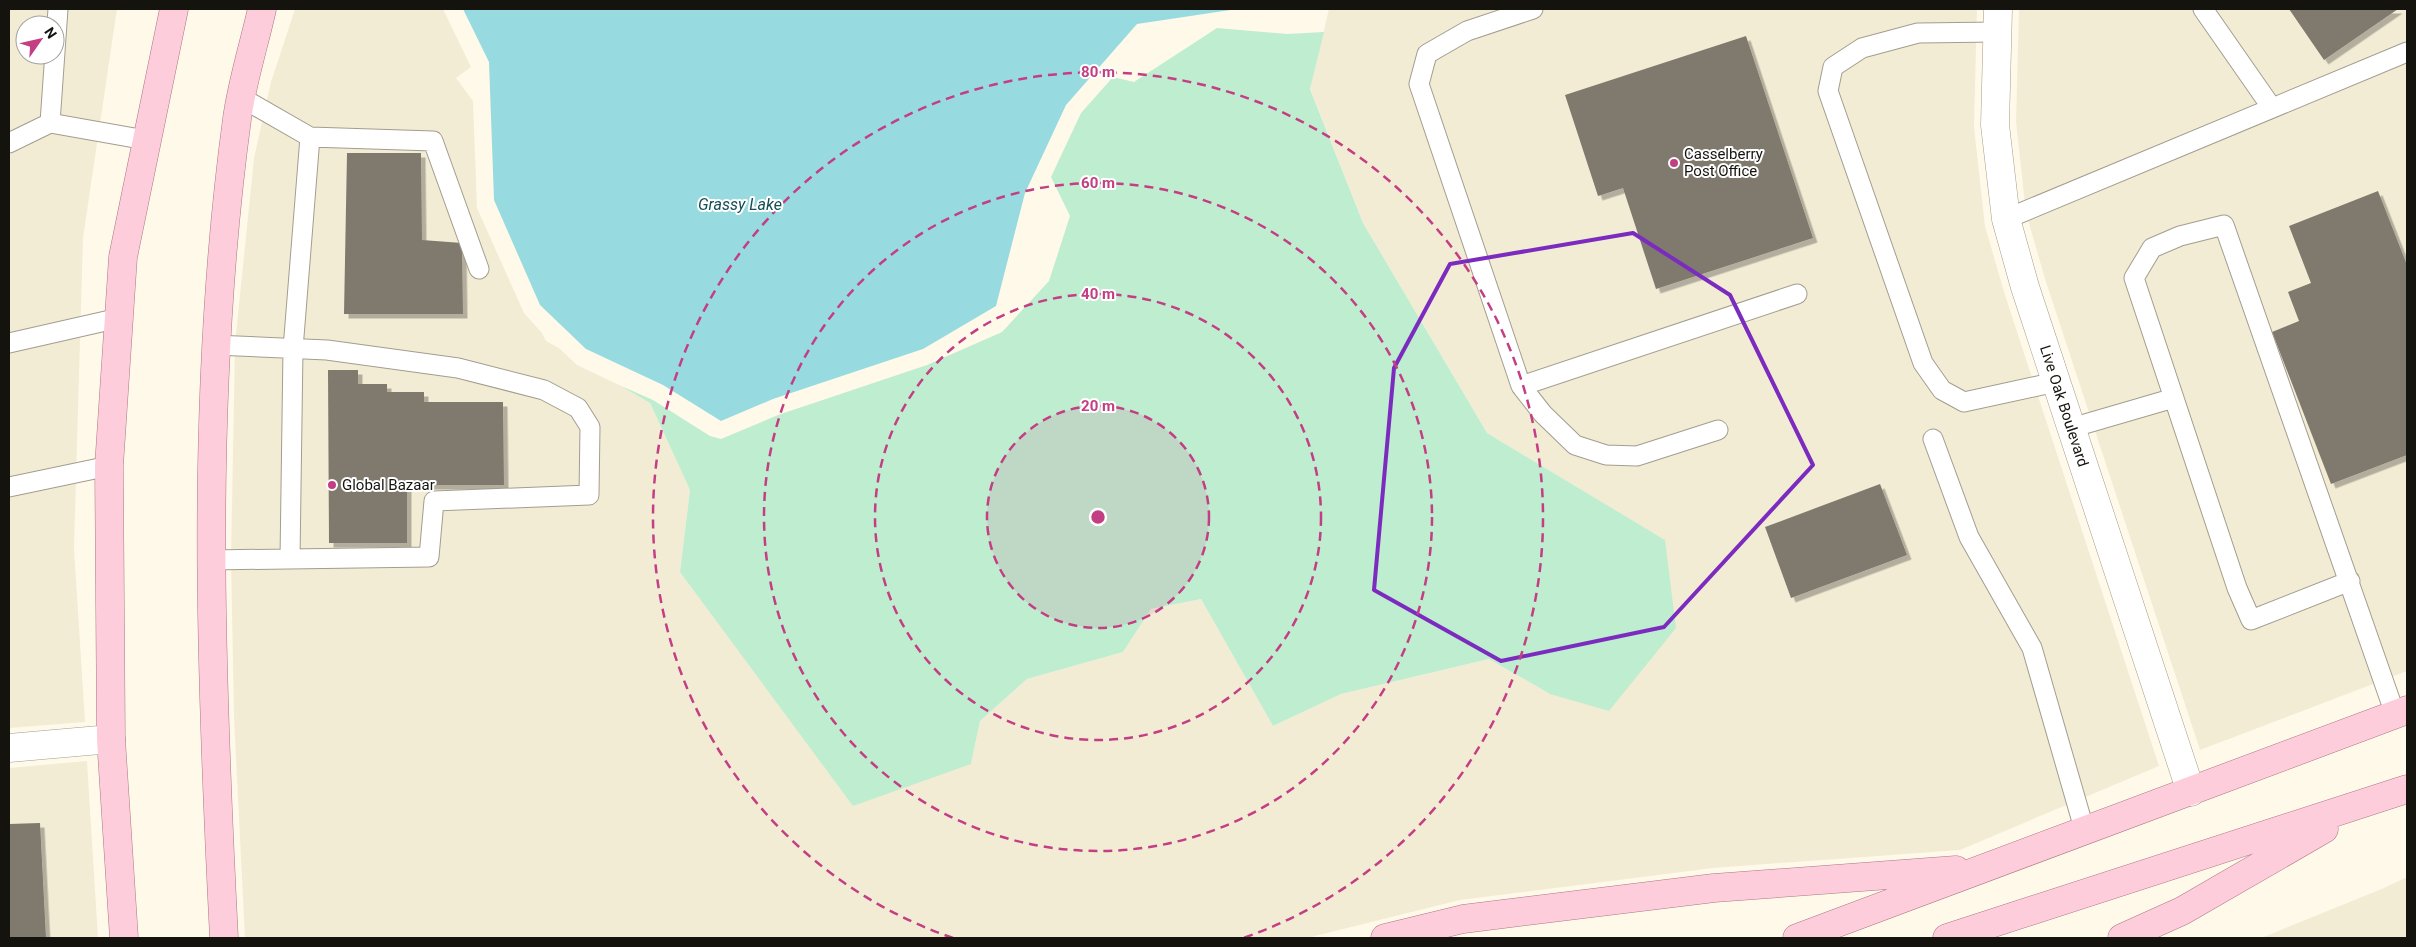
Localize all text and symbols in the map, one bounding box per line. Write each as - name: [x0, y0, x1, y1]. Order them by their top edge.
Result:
- north arrow: [15, 15, 65, 65]
- text: N: [41, 24, 60, 41]
- text: 80 m: [1081, 63, 1115, 81]
- place label: Casselberry Post Office: [1684, 145, 1763, 180]
- marker: Casselberry Post Office: [1668, 157, 1680, 169]
- text: 60 m: [1081, 174, 1115, 192]
- water label: Grassy Lake: [698, 195, 782, 214]
- text: 40 m: [1081, 285, 1115, 303]
- street label: Live Oak Boulevard: [2036, 343, 2092, 469]
- text: 20 m: [1081, 397, 1115, 415]
- place label: Global Bazaar: [342, 476, 435, 494]
- marker: Global Bazaar: [326, 479, 338, 491]
- centre of rings: [1089, 508, 1107, 526]

